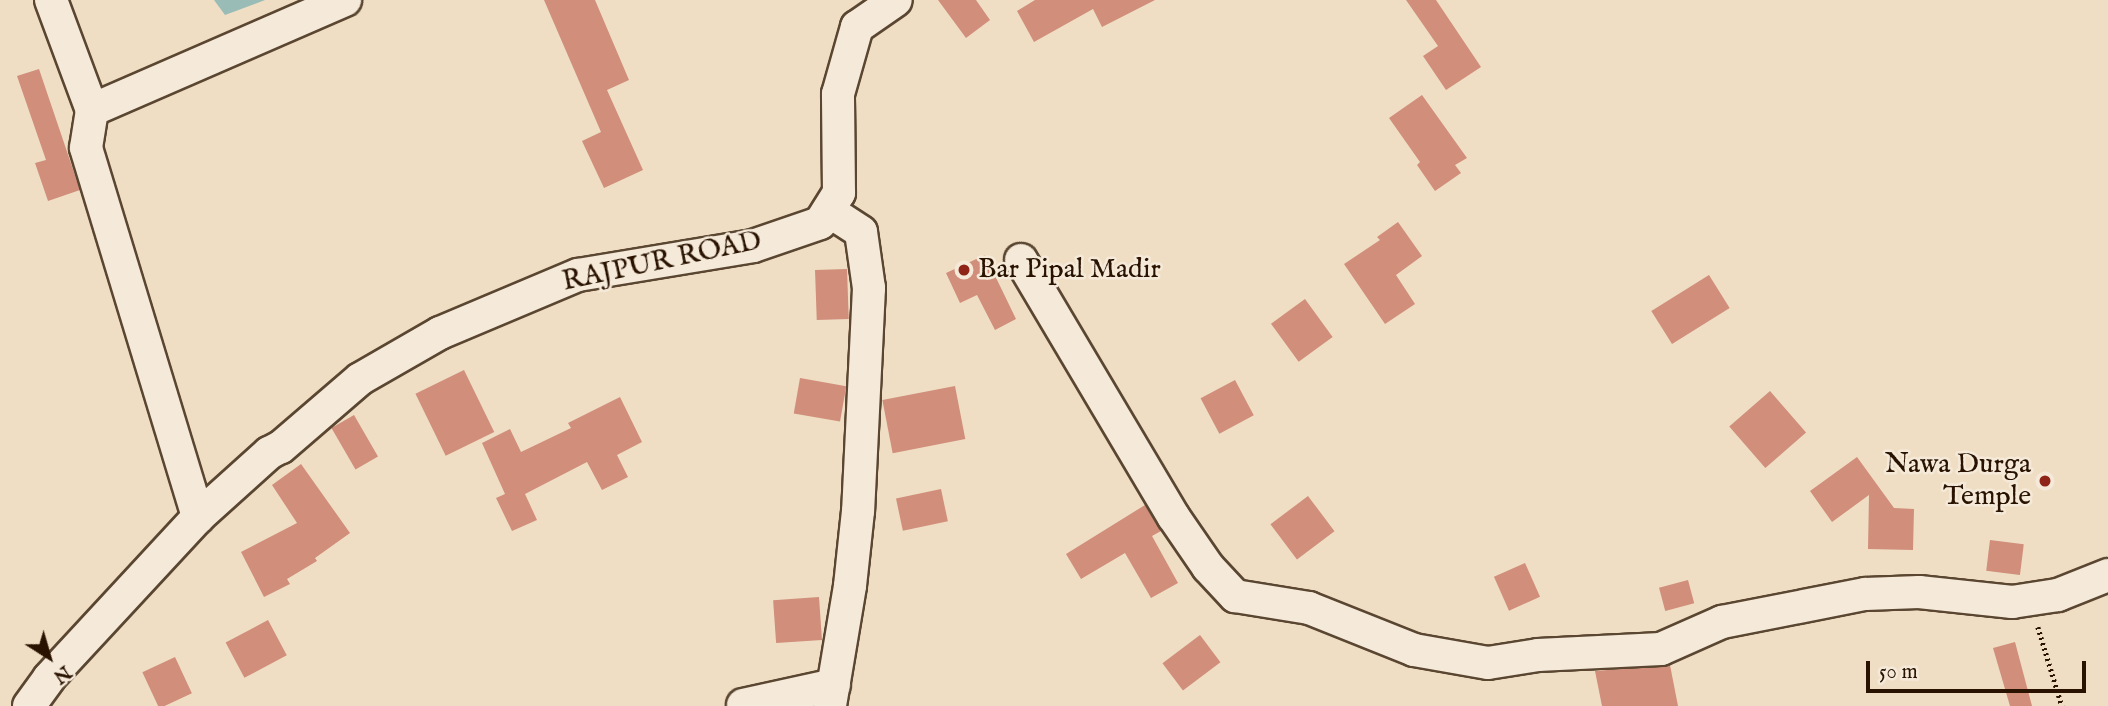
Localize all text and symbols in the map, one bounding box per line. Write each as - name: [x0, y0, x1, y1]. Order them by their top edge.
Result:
- street label: RAJPUR ROAD: [559, 224, 765, 300]
- place label: Bar Pipal Madir: [978, 253, 1161, 287]
- marker: Bar Pipal Madir: [956, 262, 972, 278]
- place label: Nawa Durga Temple: [1885, 448, 2031, 514]
- marker: Nawa Durga Temple: [2037, 473, 2053, 489]
- north arrow: [14, 622, 84, 692]
- scale bar: [1870, 646, 2090, 690]
- text: N: [48, 659, 75, 688]
- text: 50 m: [1879, 659, 1918, 686]

